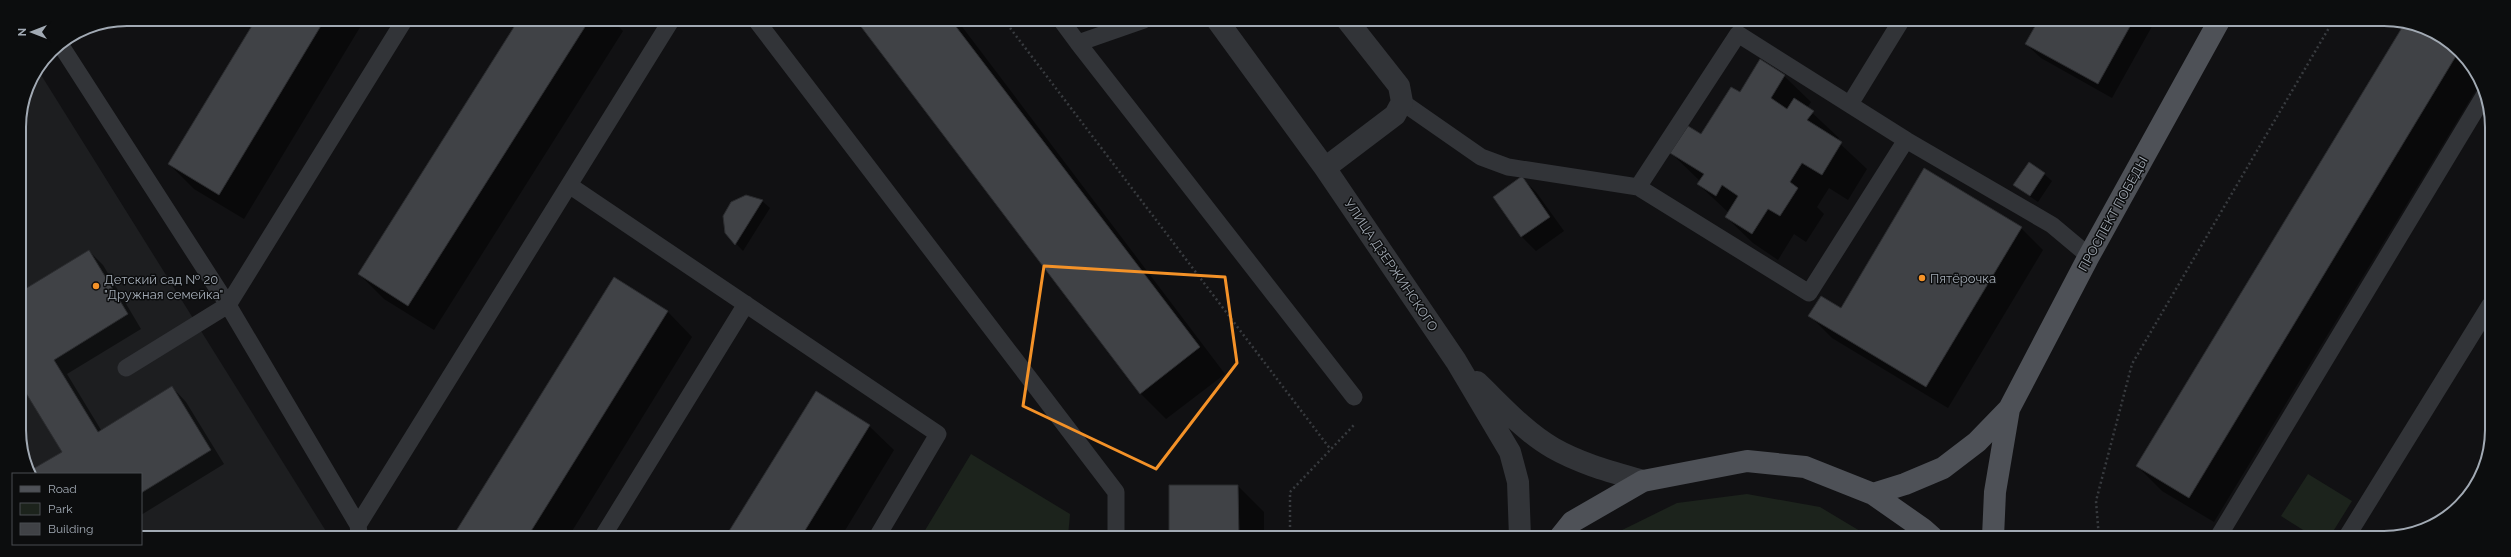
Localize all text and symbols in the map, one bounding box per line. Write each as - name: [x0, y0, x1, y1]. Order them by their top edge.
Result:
- north arrow: [12, 12, 52, 52]
- text: N: [16, 28, 29, 36]
- street label: ПРОСПЕКТ ПОБЕДЫ: [2075, 154, 2151, 274]
- street label: УЛИЦА ДЗЕРЖИНСКОГО: [1341, 196, 1441, 334]
- place label: Пятёрочка: [1930, 271, 1996, 286]
- place label: Детский сад № 20 "Дружная семейка": [104, 272, 223, 302]
- marker: Пятёрочка: [1917, 273, 1927, 283]
- marker: Детский сад № 20 "Дружная семейка": [91, 281, 101, 291]
- legend: [12, 473, 142, 545]
- text: Road: [48, 482, 77, 496]
- text: Park: [48, 502, 73, 516]
- text: Building: [48, 522, 94, 536]

